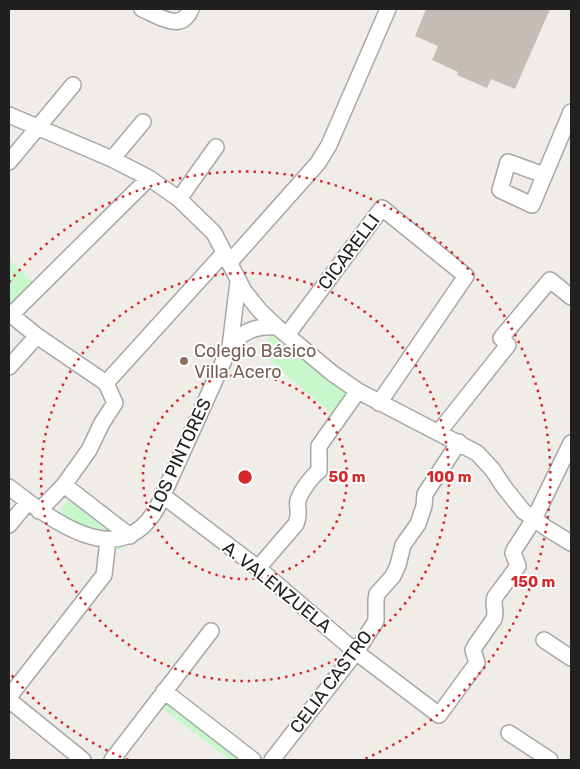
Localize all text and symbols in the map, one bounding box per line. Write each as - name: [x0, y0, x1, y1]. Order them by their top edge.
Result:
- street label: CICARELLI: [314, 210, 384, 294]
- place label: Colegio Básico Villa Acero: [194, 340, 316, 383]
- marker: Colegio Básico Villa Acero: [178, 355, 190, 367]
- street label: LOS PINTORES: [144, 395, 216, 515]
- centre of rings: [236, 468, 254, 486]
- text: 50 m: [329, 468, 365, 486]
- text: 100 m: [427, 468, 471, 486]
- street label: A. VALENZUELA: [218, 536, 336, 638]
- text: 150 m: [511, 573, 555, 591]
- street label: CELIA CASTRO: [285, 626, 377, 738]

